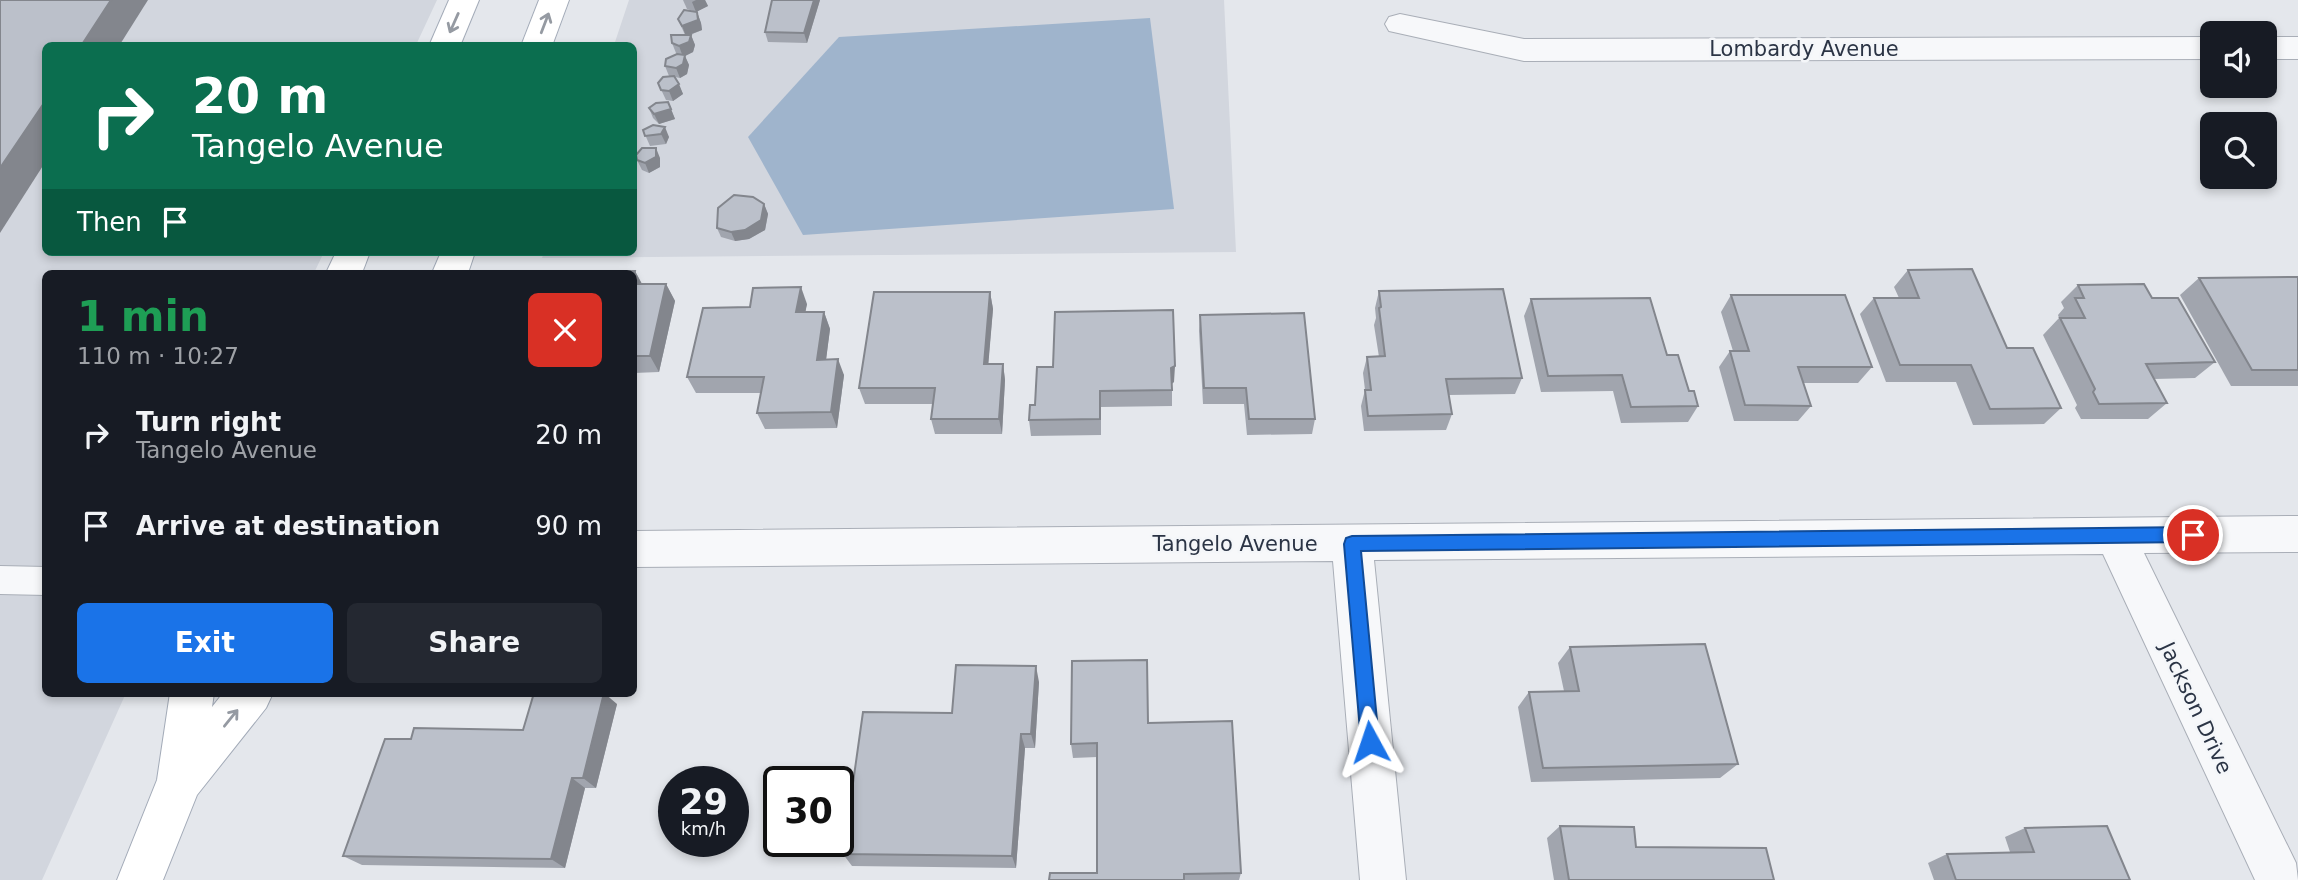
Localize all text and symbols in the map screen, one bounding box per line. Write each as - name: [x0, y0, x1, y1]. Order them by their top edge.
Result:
- one-way arrow: [447, 12, 460, 33]
- one-way arrow: [540, 12, 552, 34]
- map controls: [2200, 21, 2277, 189]
- button: sound: [2200, 21, 2277, 98]
- street label: Lombardy Avenue: [1709, 37, 1899, 61]
- text: 20 m: [192, 68, 328, 125]
- icon: right: [77, 70, 168, 161]
- button: search: [2200, 112, 2277, 189]
- text: Tangelo Avenue: [192, 127, 444, 165]
- icon: arrive: [156, 203, 194, 241]
- text: Then: [77, 207, 142, 237]
- text: 1 min: [77, 292, 209, 341]
- button: close: [528, 293, 602, 367]
- text: 110 m · 10:27: [77, 343, 239, 369]
- text: Turn right: [136, 407, 281, 437]
- icon: right: [77, 416, 115, 454]
- text: 20 m: [535, 420, 602, 450]
- text: Tangelo Avenue: [136, 437, 317, 463]
- pin: [2163, 505, 2223, 565]
- icon: arrive: [77, 507, 115, 545]
- text: Arrive at destination: [136, 511, 440, 541]
- text: 90 m: [535, 511, 602, 541]
- icon: arrive: [2174, 516, 2212, 554]
- street label: Tangelo Avenue: [1151, 532, 1318, 556]
- button: Exit: [77, 603, 333, 683]
- button: Share: [347, 603, 602, 683]
- street label: Jackson Drive: [2154, 637, 2237, 778]
- position arrow: [1333, 705, 1407, 779]
- one-way arrow: [223, 709, 239, 727]
- speed limit sign: 30: [763, 766, 854, 857]
- text: 29: [679, 782, 728, 822]
- text: km/h: [681, 818, 726, 839]

